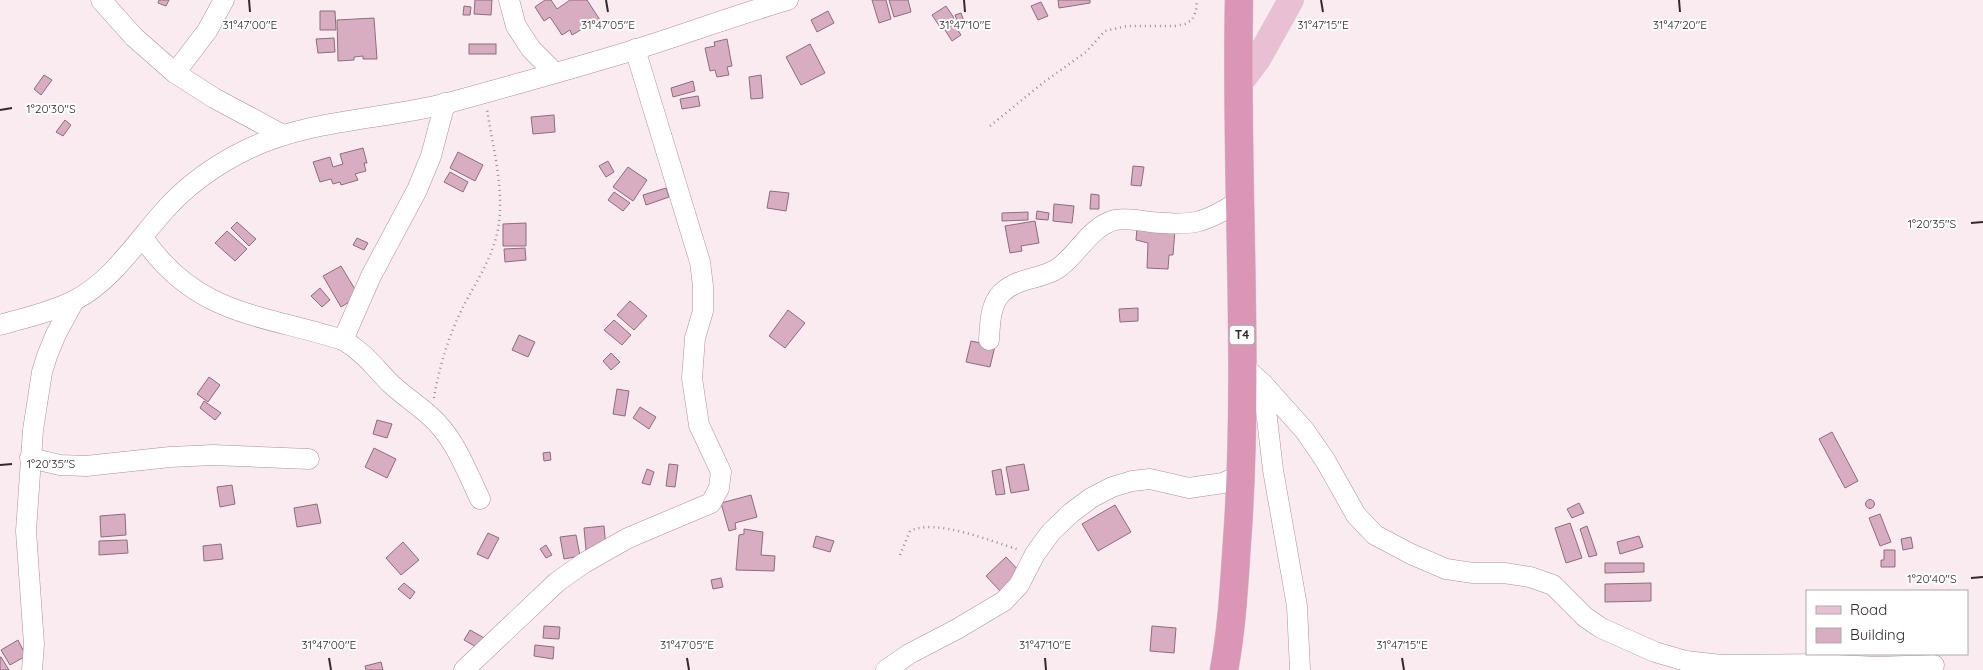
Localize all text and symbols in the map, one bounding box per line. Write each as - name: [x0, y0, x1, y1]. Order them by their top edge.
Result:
- text: 31°47'00"E: [223, 17, 278, 32]
- text: 31°47'05"E: [581, 17, 635, 32]
- text: 31°47'10"E: [939, 17, 991, 32]
- text: 31°47'15"E: [1297, 17, 1349, 32]
- text: 31°47'20"E: [1653, 17, 1707, 32]
- text: 1°20'30"S: [26, 101, 76, 116]
- text: 1°20'35"S: [1908, 216, 1957, 231]
- road number: T4: [1230, 326, 1254, 344]
- text: 1°20'35"S: [27, 456, 76, 471]
- text: 1°20'40"S: [1907, 571, 1957, 586]
- legend: [1806, 590, 1968, 655]
- text: Road: [1850, 600, 1887, 619]
- text: Building: [1850, 625, 1905, 644]
- text: 31°47'00"E: [302, 637, 357, 652]
- text: 31°47'05"E: [660, 637, 714, 652]
- text: 31°47'10"E: [1019, 637, 1071, 652]
- text: 31°47'15"E: [1376, 637, 1428, 652]

